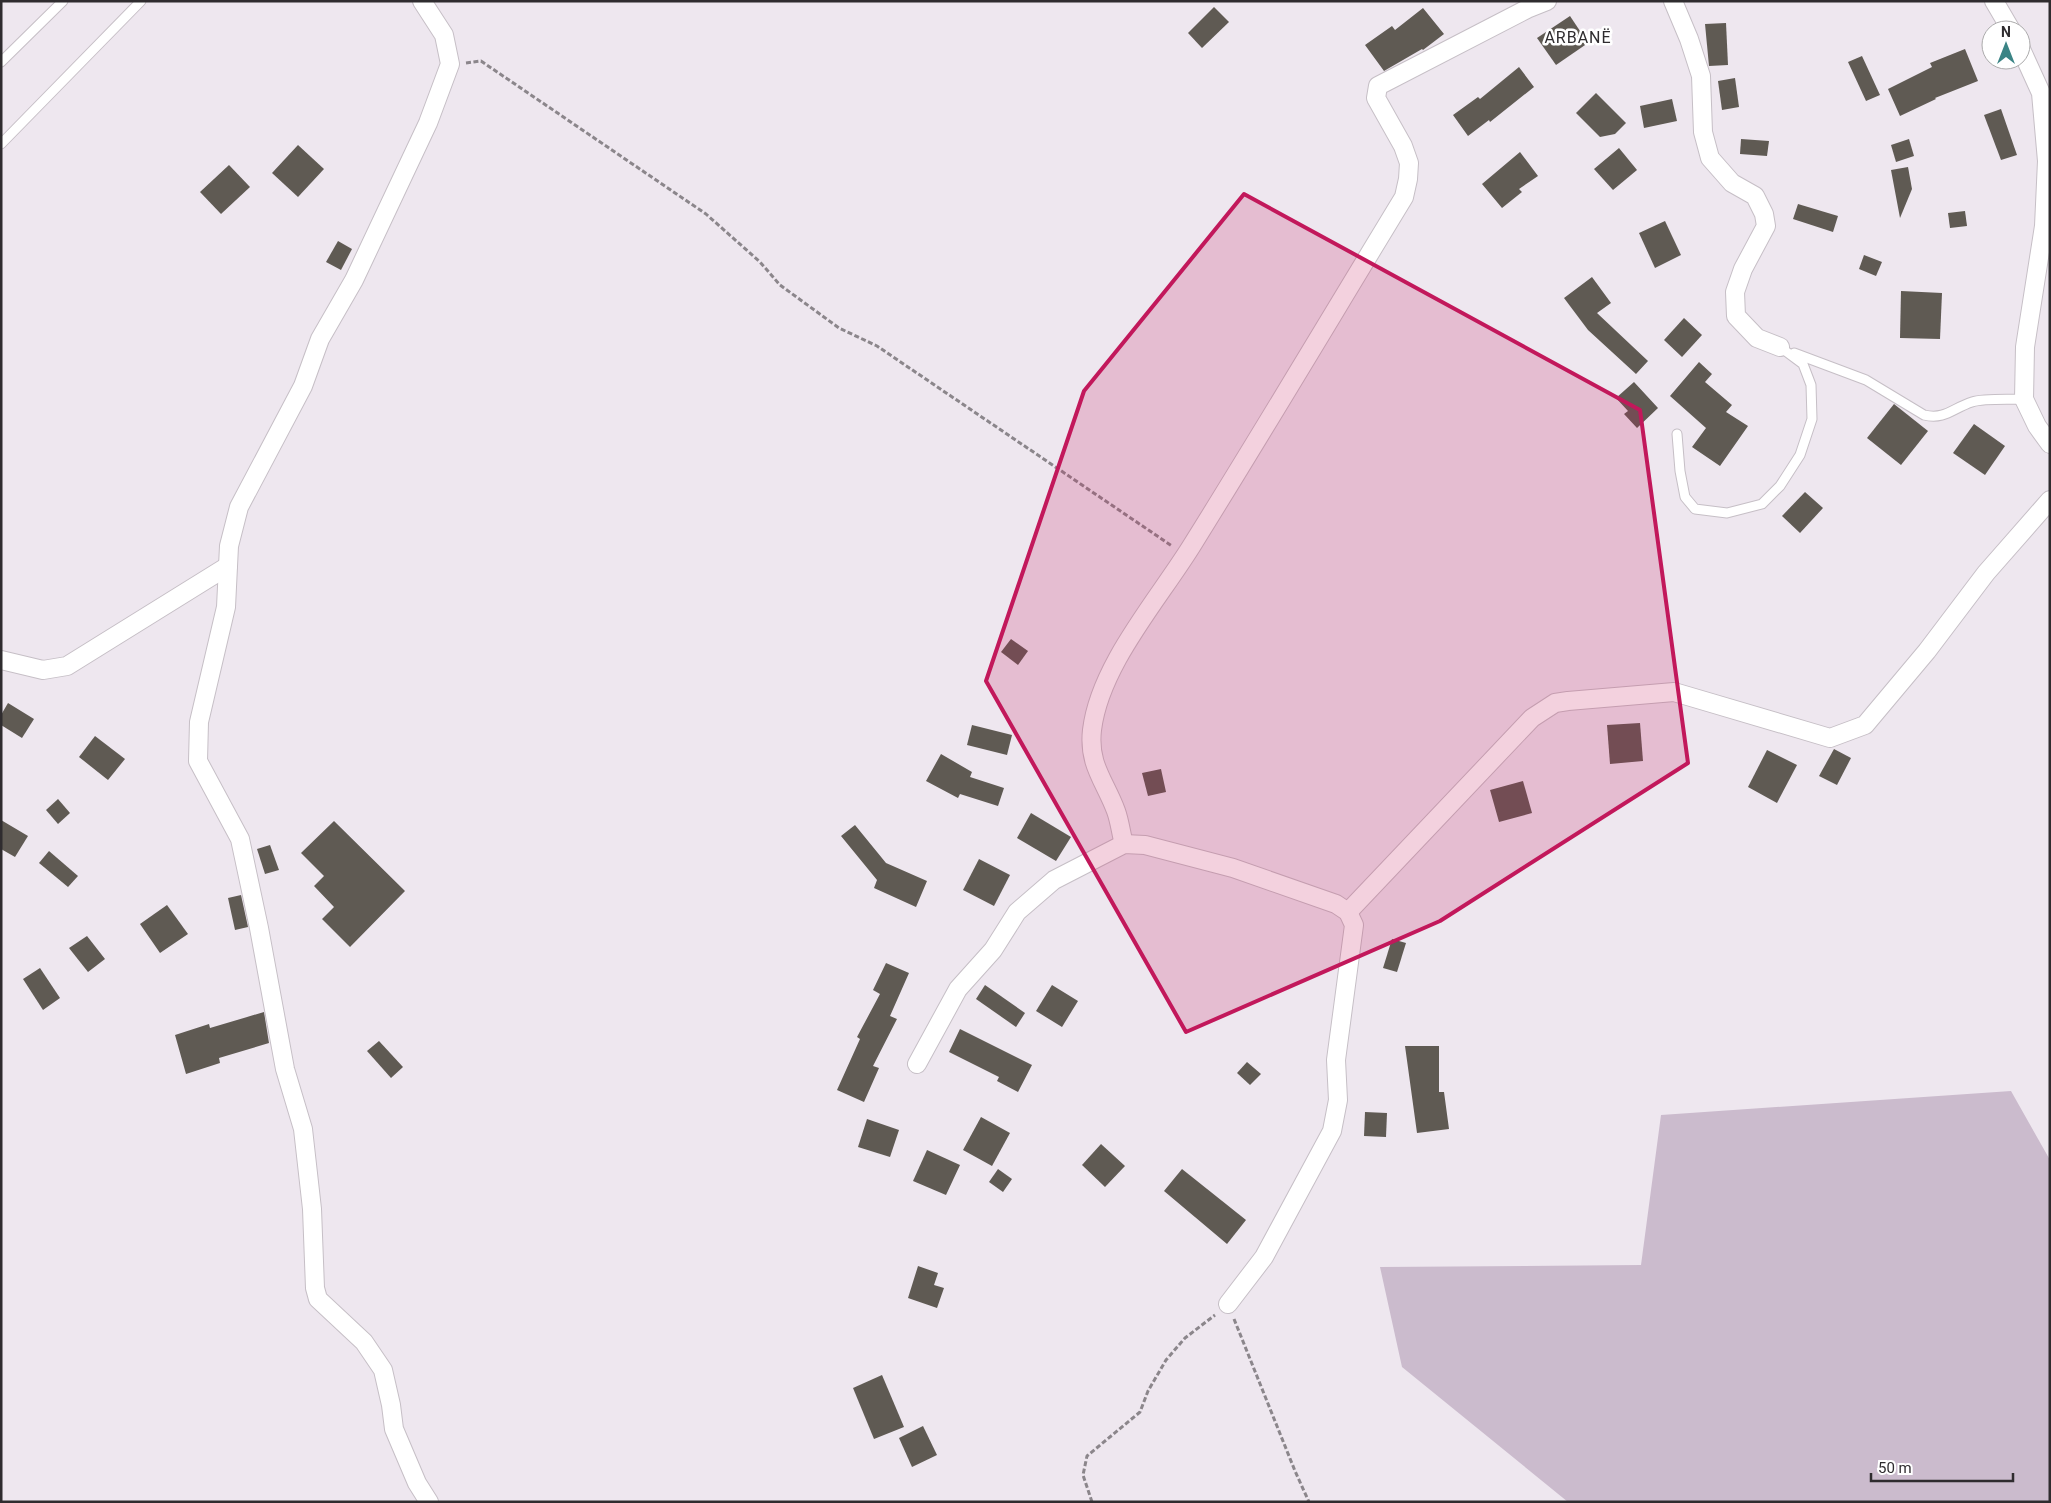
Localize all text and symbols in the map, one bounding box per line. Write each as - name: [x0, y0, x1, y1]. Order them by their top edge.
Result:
- north arrow: [1981, 20, 2031, 70]
- text: N: [2001, 24, 2011, 40]
- district label: ARBANË: [1544, 28, 1612, 47]
- scale bar: [1871, 1450, 2014, 1482]
- text: 50 m: [1878, 1459, 1912, 1477]

